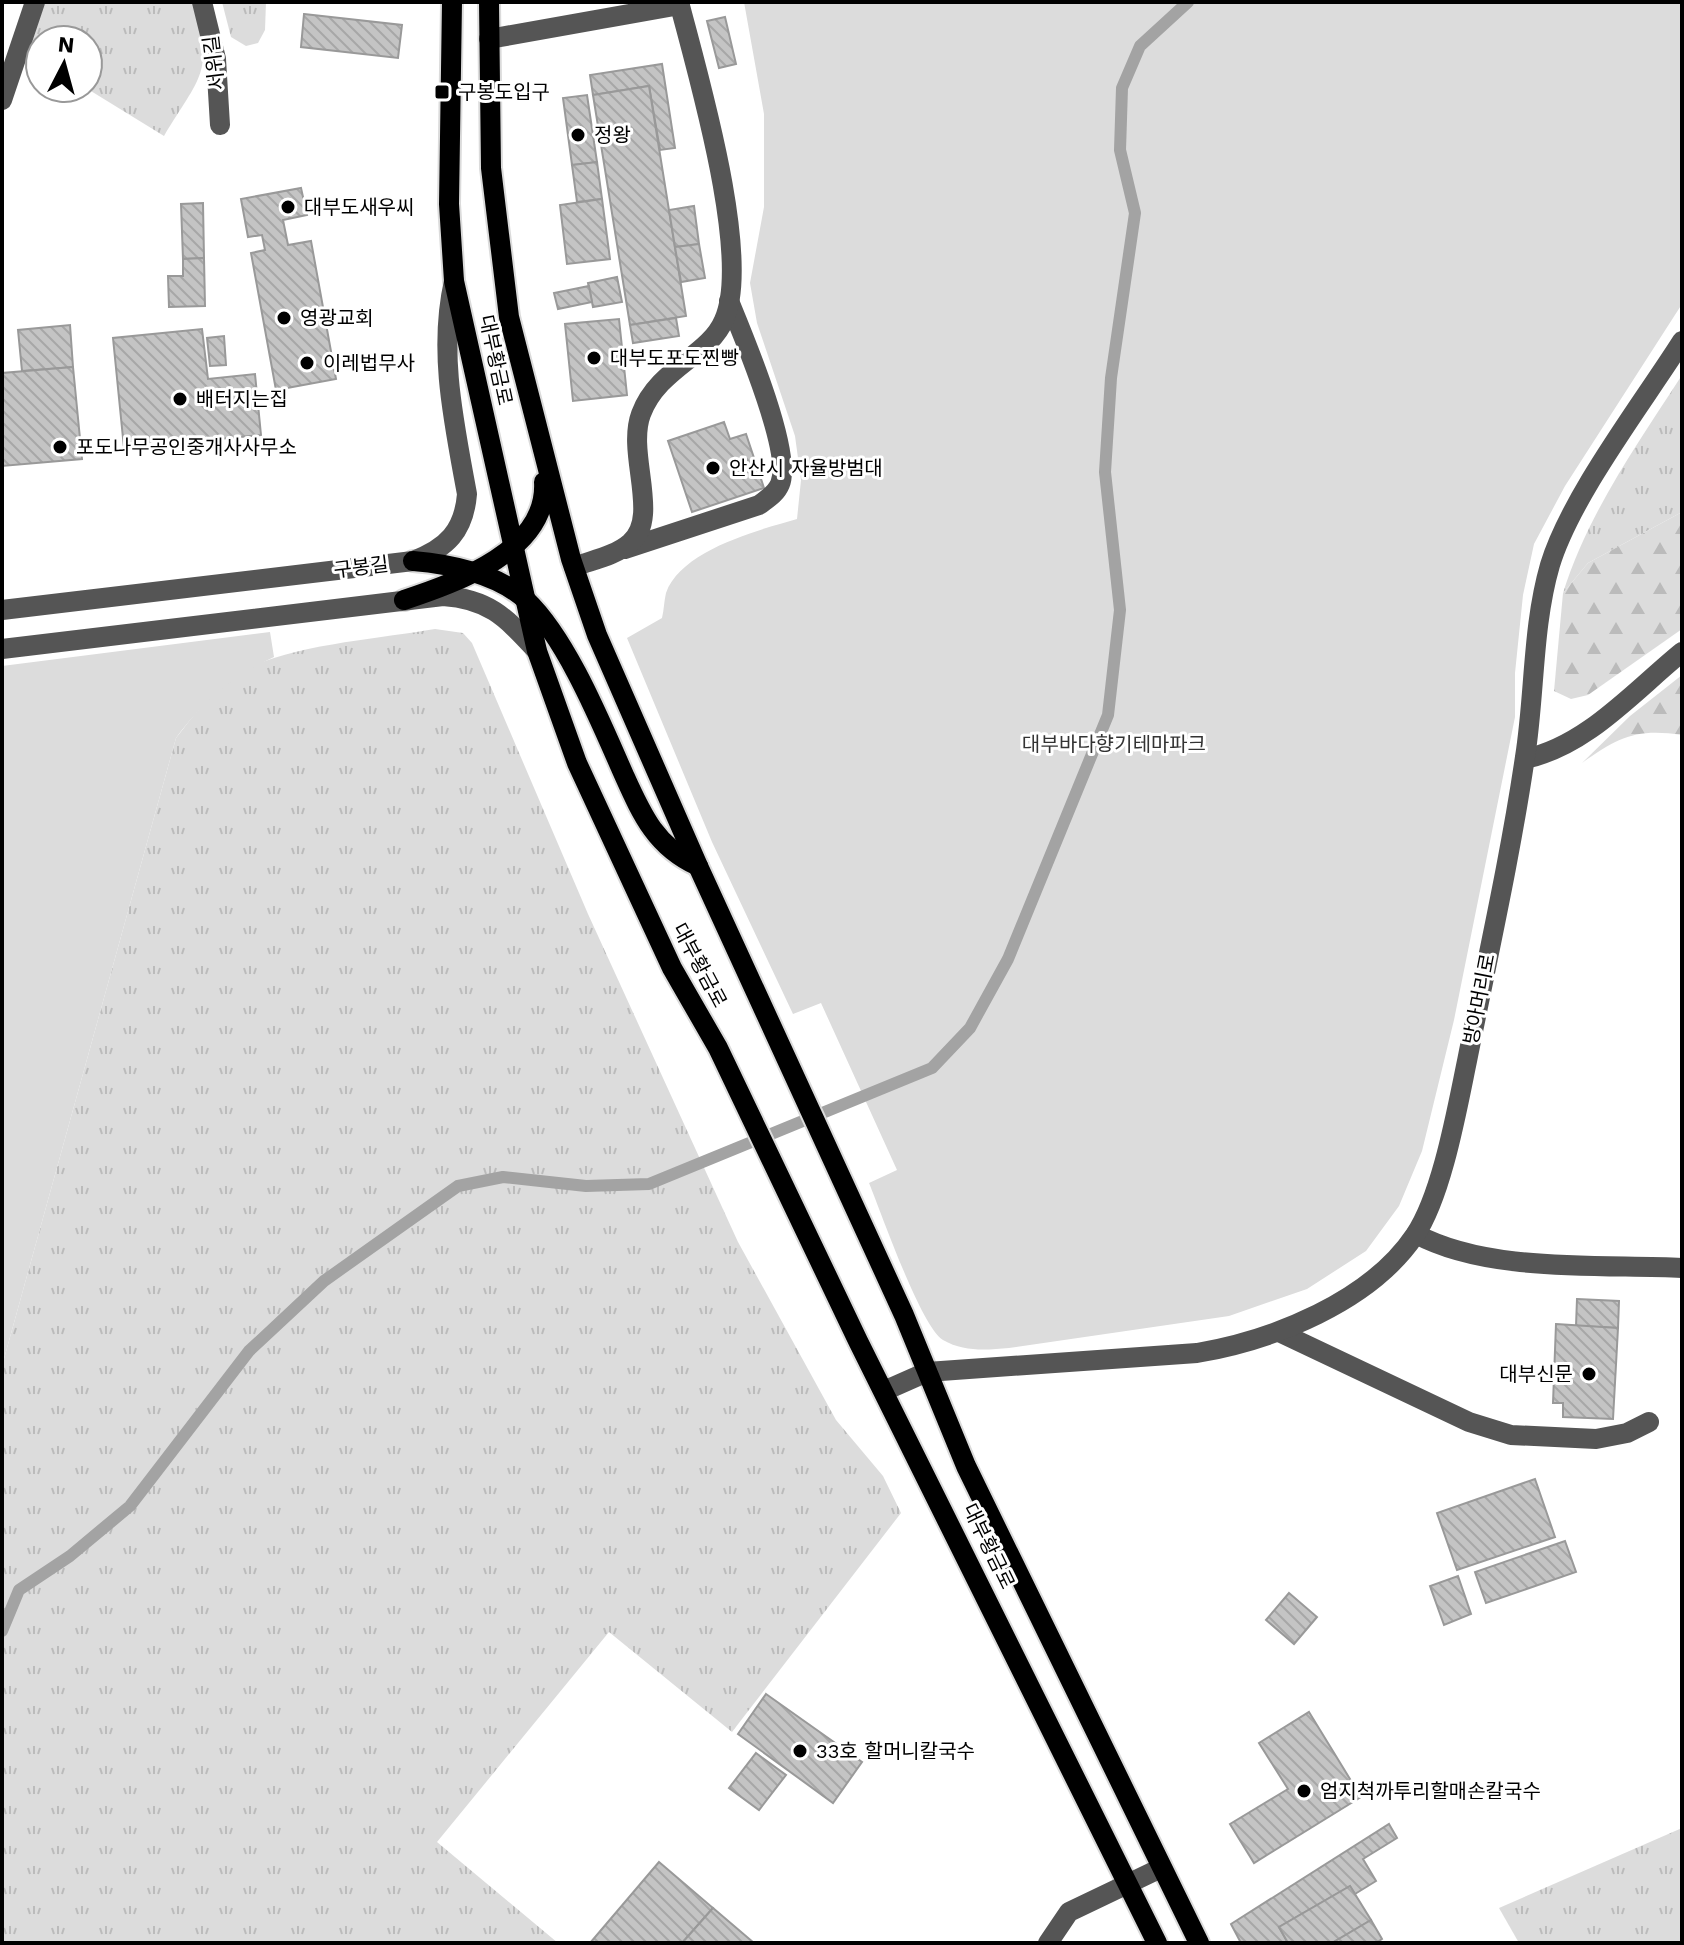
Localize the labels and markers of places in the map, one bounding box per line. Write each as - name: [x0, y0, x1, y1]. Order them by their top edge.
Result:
- place label: 구봉도입구: [458, 80, 550, 104]
- marker: 구봉도입구: [433, 83, 451, 101]
- place label: 정왕: [594, 123, 631, 147]
- marker: 정왕: [569, 126, 587, 144]
- place label: 대부도새우씨: [304, 195, 414, 219]
- marker: 대부도새우씨: [279, 198, 297, 216]
- place label: 영광교회: [300, 306, 374, 330]
- marker: 영광교회: [275, 309, 293, 327]
- place label: 대부도포도찐빵: [610, 346, 739, 370]
- marker: 대부도포도찐빵: [585, 349, 603, 367]
- place label: 이레법무사: [323, 351, 415, 375]
- marker: 이레법무사: [298, 354, 316, 372]
- place label: 배터지는집: [196, 387, 288, 411]
- marker: 배터지는집: [171, 390, 189, 408]
- place label: 포도나무공인중개사사무소: [76, 435, 297, 459]
- marker: 포도나무공인중개사사무소: [51, 438, 69, 456]
- place label: 안산시 자율방범대: [729, 456, 883, 480]
- marker: 안산시 자율방범대: [704, 459, 722, 477]
- place label: 대부신문: [1499, 1362, 1573, 1386]
- marker: 대부신문: [1580, 1365, 1598, 1383]
- place label: 33호 할머니칼국수: [816, 1739, 975, 1763]
- marker: 33호 할머니칼국수: [791, 1742, 809, 1760]
- place label: 엄지척까투리할매손칼국수: [1320, 1779, 1541, 1803]
- marker: 엄지척까투리할매손칼국수: [1295, 1782, 1313, 1800]

